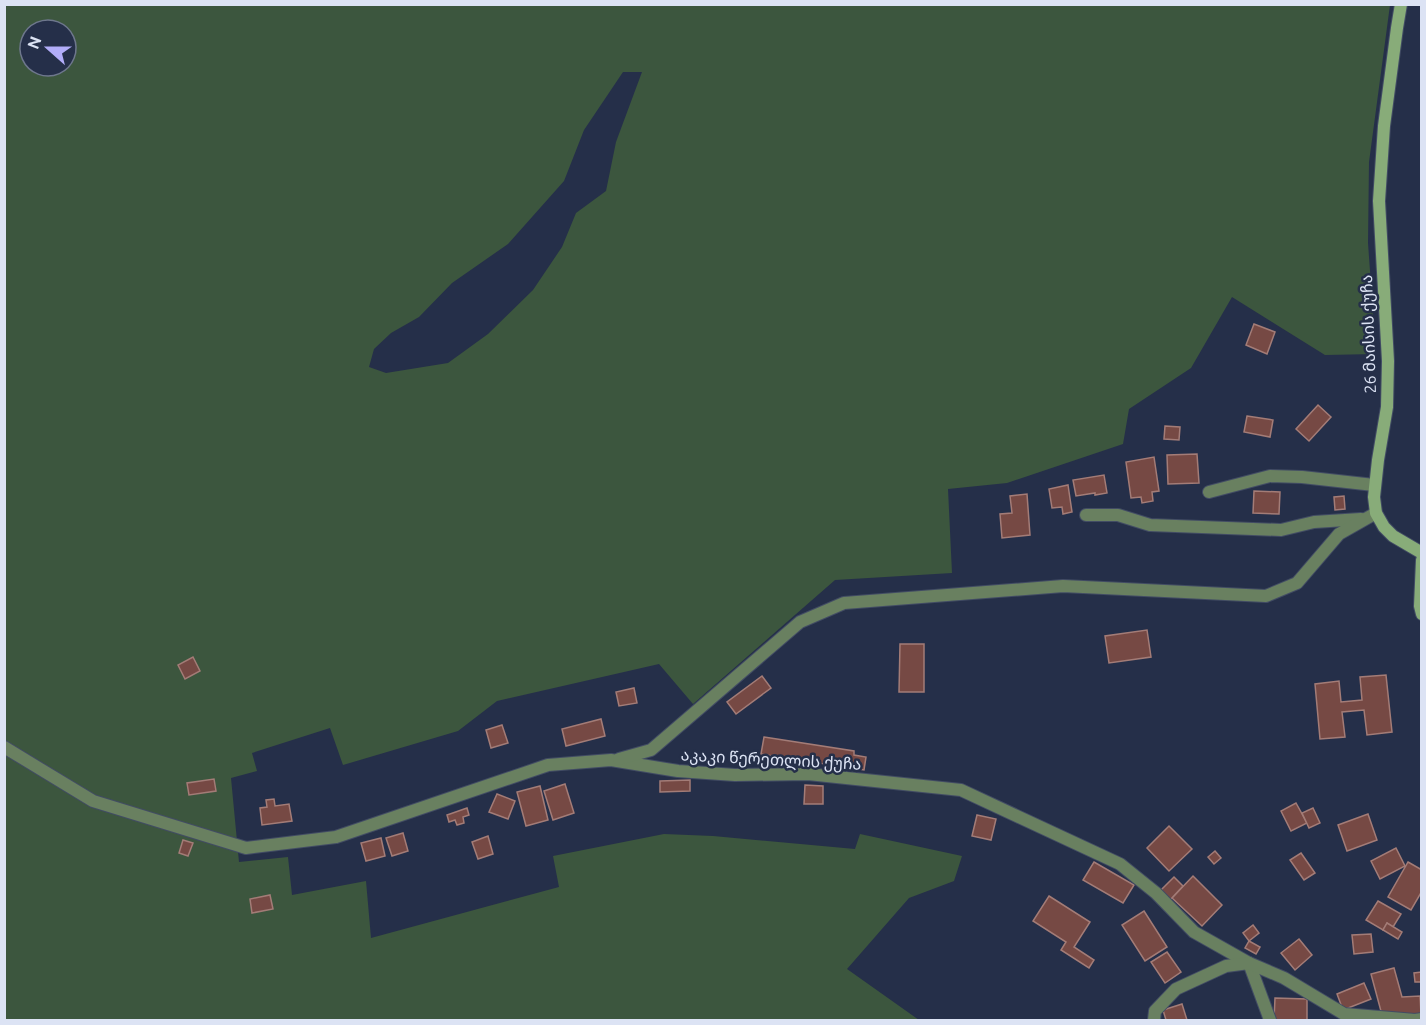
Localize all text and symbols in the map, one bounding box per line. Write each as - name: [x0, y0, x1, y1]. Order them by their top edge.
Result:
- north arrow: [18, 18, 78, 78]
- text: N: [23, 34, 45, 51]
- street label: 26 მაისის ქუჩა: [1357, 274, 1380, 394]
- street label: აკაკი წერეთლის ქუჩა: [680, 745, 862, 775]

